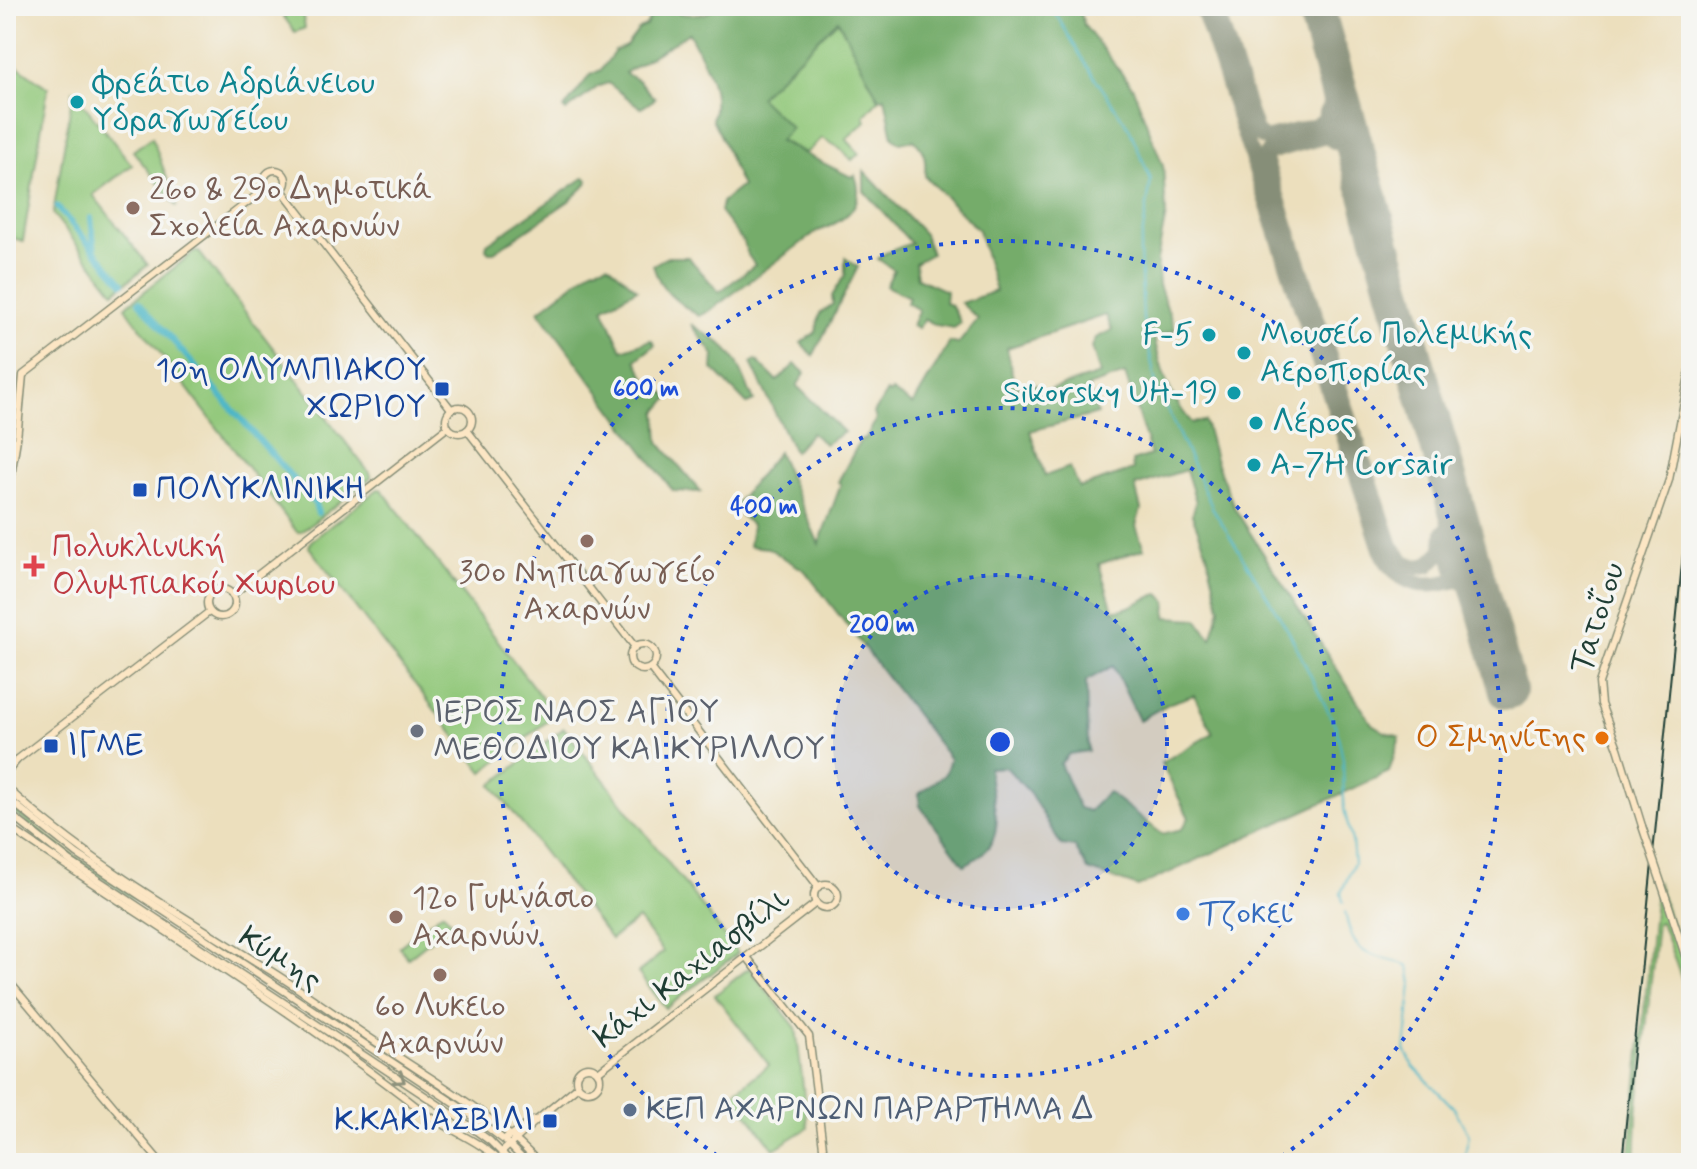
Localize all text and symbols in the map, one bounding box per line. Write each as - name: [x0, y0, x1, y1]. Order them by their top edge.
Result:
- place label: Φρεάτιο Αδριάνειου Υδραγωγείου: [92, 63, 375, 142]
- marker: Φρεάτιο Αδριάνειου Υδραγωγείου: [68, 93, 86, 111]
- place label: 26ο & 29ο Δημοτικά Σχολεία Αχαρνών: [149, 169, 432, 248]
- marker: 26ο & 29ο Δημοτικά Σχολεία Αχαρνών: [124, 199, 142, 217]
- place label: F-5: [1142, 314, 1193, 356]
- place label: Μουσείο Πολεμικής Αεροπορίας: [1260, 314, 1532, 393]
- marker: F-5: [1200, 326, 1218, 344]
- marker: Μουσείο Πολεμικής Αεροπορίας: [1235, 344, 1253, 362]
- place label: 10η ΟΛΥΜΠΙΑΚΟΥ ΧΩΡΙΟΥ: [155, 350, 426, 429]
- place label: Sikorsky UH-19: [1003, 372, 1218, 414]
- text: 600 m: [613, 374, 679, 405]
- marker: 10η ΟΛΥΜΠΙΑΚΟΥ ΧΩΡΙΟΥ: [433, 380, 451, 398]
- marker: Sikorsky UH-19: [1225, 384, 1243, 402]
- place label: Λέρος: [1272, 401, 1354, 444]
- marker: Λέρος: [1247, 414, 1265, 432]
- place label: A-7H Corsair: [1270, 444, 1453, 486]
- marker: A-7H Corsair: [1245, 456, 1263, 474]
- place label: ΠΟΛΥΚΛΙΝΙΚΗ: [156, 469, 365, 511]
- marker: ΠΟΛΥΚΛΙΝΙΚΗ: [131, 481, 149, 499]
- text: 400 m: [730, 492, 798, 523]
- place label: Πολυκλινική Ολυμπιακού Χωριου: [52, 527, 335, 606]
- marker: 30ο Νηπιαγωγείο Αχαρνών: [578, 532, 596, 550]
- place label: 30ο Νηπιαγωγείο Αχαρνών: [459, 552, 715, 631]
- marker: Πολυκλινική Ολυμπιακού Χωριου: [23, 555, 45, 577]
- street label: Τατοΐου: [1560, 557, 1636, 679]
- text: 200 m: [849, 610, 915, 641]
- place label: ΙΕΡΟΣ ΝΑΟΣ ΑΓΙΟΥ ΜΕΘΟΔΙΟΥ ΚΑΙ ΚΥΡΙΛΛΟΥ: [433, 692, 825, 771]
- place label: Ο Σμηνίτης: [1415, 717, 1586, 759]
- marker: ΙΕΡΟΣ ΝΑΟΣ ΑΓΙΟΥ ΜΕΘΟΔΙΟΥ ΚΑΙ ΚΥΡΙΛΛΟΥ: [408, 722, 426, 740]
- place label: ΙΓΜΕ: [67, 725, 144, 767]
- centre of rings: [986, 728, 1014, 756]
- marker: Ο Σμηνίτης: [1593, 729, 1611, 747]
- marker: ΙΓΜΕ: [42, 737, 60, 755]
- place label: 12ο Γυμνάσιο Αχαρνών: [412, 878, 594, 957]
- street label: Κάχι Καχιασβίλι: [585, 879, 799, 1059]
- place label: Τζοκει: [1199, 893, 1293, 935]
- marker: Τζοκει: [1174, 905, 1192, 923]
- marker: 12ο Γυμνάσιο Αχαρνών: [387, 908, 405, 926]
- street label: Κύμης: [230, 916, 330, 1002]
- marker: 6ο Λυκειο Αχαρνών: [431, 966, 449, 984]
- place label: 6ο Λυκειο Αχαρνών: [374, 986, 506, 1065]
- one-way arrow: [391, 1069, 405, 1084]
- place label: ΚΕΠ ΑΧΑΡΝΩΝ ΠΑΡΑΡΤΗΜΑ Δ: [646, 1089, 1094, 1131]
- place label: Κ.ΚΑΚΙΑΣΒΙΛΙ: [334, 1100, 534, 1142]
- marker: ΚΕΠ ΑΧΑΡΝΩΝ ΠΑΡΑΡΤΗΜΑ Δ: [621, 1101, 639, 1119]
- marker: Κ.ΚΑΚΙΑΣΒΙΛΙ: [541, 1112, 559, 1130]

